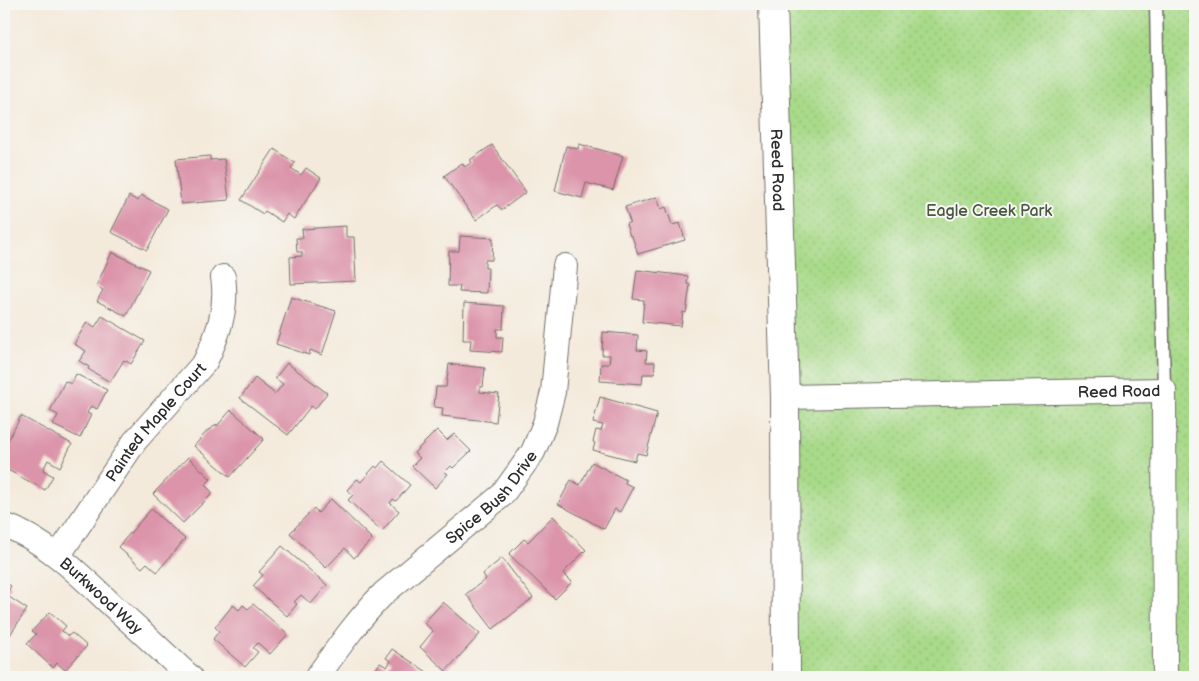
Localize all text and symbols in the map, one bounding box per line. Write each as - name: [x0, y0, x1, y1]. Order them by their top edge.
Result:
- street label: Reed Road: [766, 128, 787, 212]
- park label: Eagle Creek Park: [926, 202, 1052, 221]
- street label: Painted Maple Court: [102, 359, 211, 486]
- street label: Reed Road: [1077, 382, 1160, 403]
- street label: Spice Bush Drive: [442, 447, 542, 549]
- street label: Burkwood Way: [55, 554, 146, 639]

